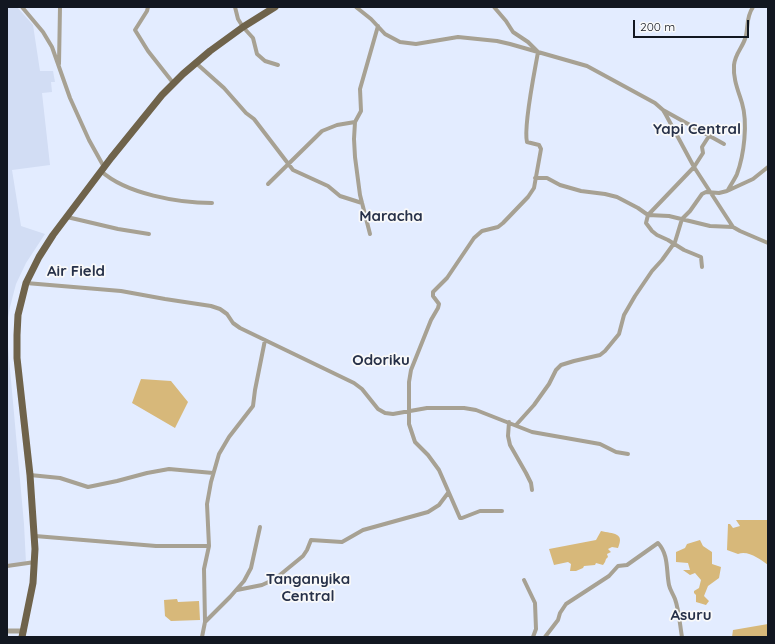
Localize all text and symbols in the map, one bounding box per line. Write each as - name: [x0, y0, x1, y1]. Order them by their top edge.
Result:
- scale bar: [635, 12, 751, 38]
- text: 200 m: [640, 19, 675, 34]
- district label: Yapi Central: [653, 120, 741, 138]
- district label: Maracha: [359, 207, 423, 225]
- district label: Air Field: [47, 262, 105, 280]
- district label: Odoriku: [352, 351, 410, 369]
- district label: Tanganyika Central: [266, 570, 350, 605]
- district label: Asuru: [671, 606, 711, 624]

